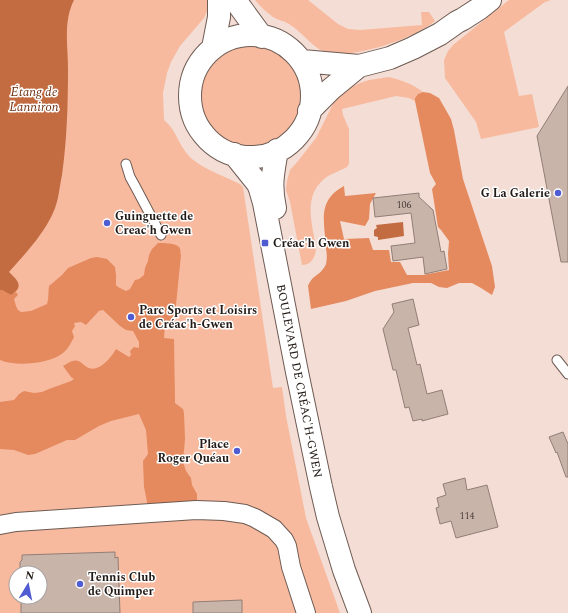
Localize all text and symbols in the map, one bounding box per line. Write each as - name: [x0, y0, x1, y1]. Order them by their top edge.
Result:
- water label: Étang de Lanniron: [9, 82, 59, 117]
- place label: G La Galerie: [481, 184, 550, 203]
- marker: G La Galerie: [553, 188, 563, 198]
- house number: 106: [397, 197, 412, 213]
- place label: Guinguette de Creac'h Gwen: [115, 207, 193, 240]
- marker: Guinguette de Creac'h Gwen: [102, 218, 112, 228]
- place label: Créac'h Gwen: [273, 234, 350, 253]
- marker: Créac'h Gwen: [260, 238, 270, 248]
- street label: BOULEVARD DE CRÉAC'H-GWEN: [271, 283, 327, 479]
- place label: Parc Sports et Loisirs de Créac'h-Gwen: [139, 301, 257, 334]
- marker: Parc Sports et Loisirs de Créac'h-Gwen: [126, 312, 136, 322]
- place label: Place Roger Quéau: [158, 435, 229, 468]
- marker: Place Roger Quéau: [232, 446, 242, 456]
- house number: 114: [460, 508, 475, 524]
- north arrow: [8, 565, 48, 605]
- text: N: [24, 566, 36, 585]
- place label: Tennis Club de Quimper: [88, 568, 155, 601]
- marker: Tennis Club de Quimper: [75, 579, 85, 589]

